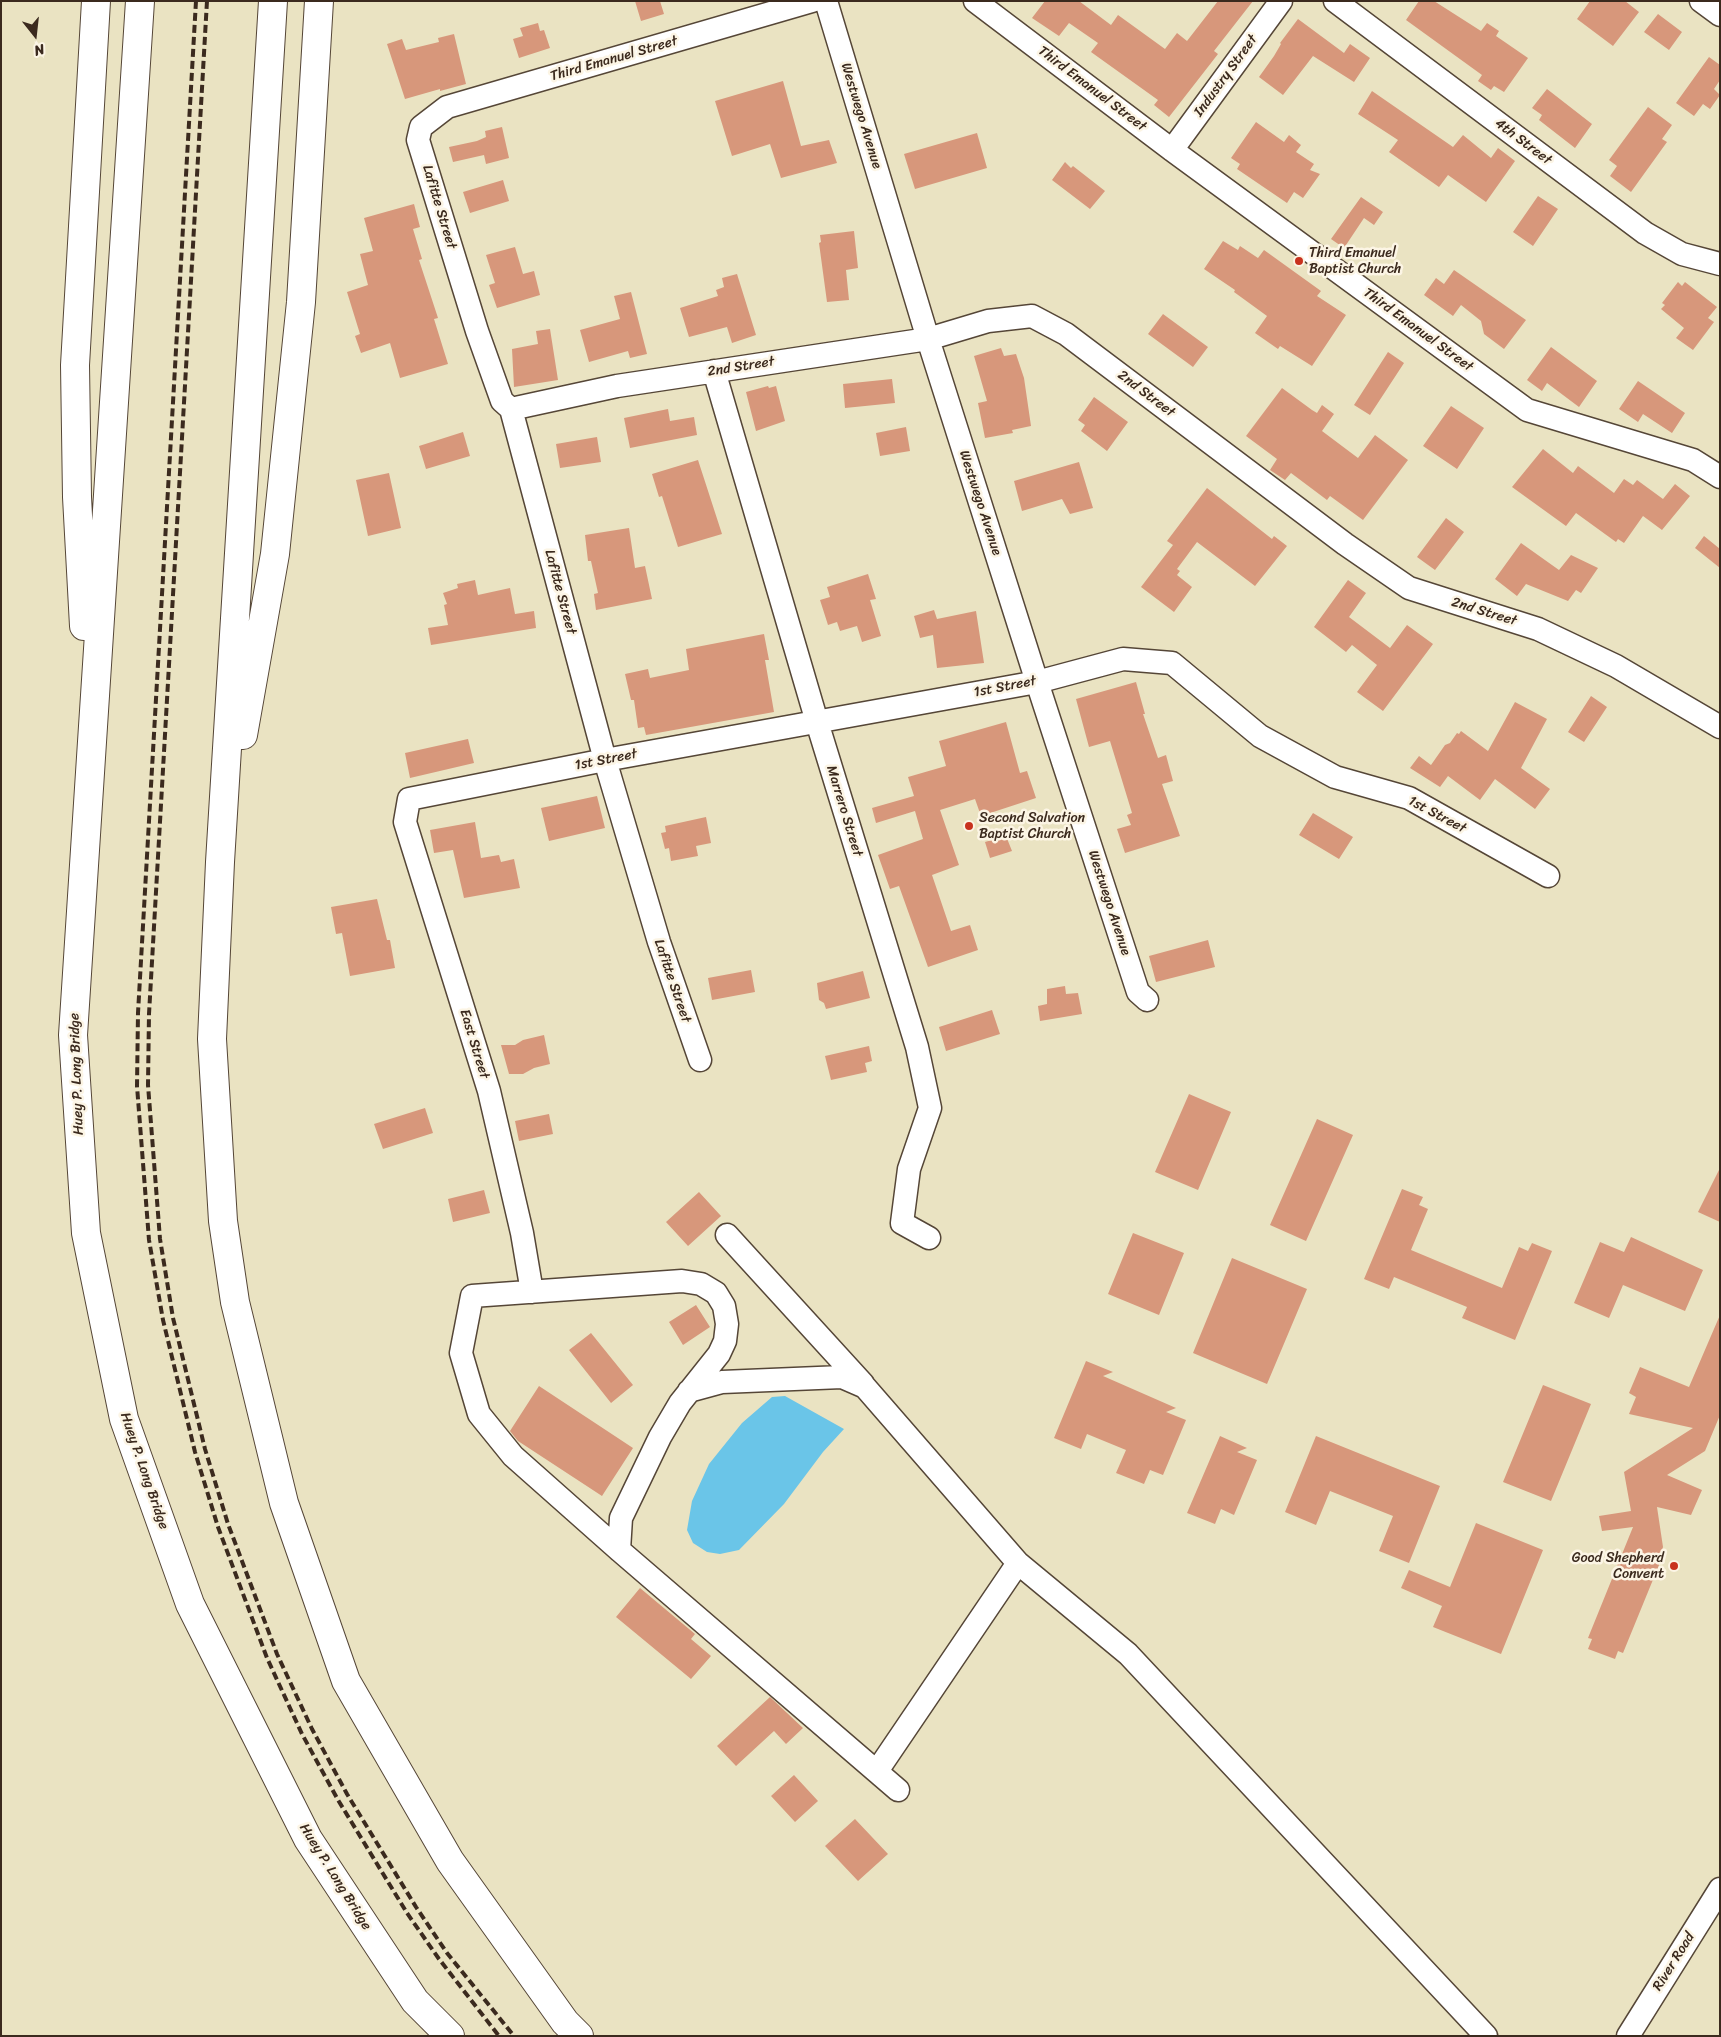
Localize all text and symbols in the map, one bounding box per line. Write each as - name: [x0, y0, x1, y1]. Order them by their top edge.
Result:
- north arrow: [10, 10, 60, 60]
- street label: Industry Street: [1191, 32, 1261, 120]
- street label: Third Emanuel Street: [549, 33, 679, 85]
- text: N: [31, 37, 47, 63]
- street label: Third Emanuel Street: [1034, 43, 1150, 135]
- street label: Westwego Avenue: [837, 61, 885, 171]
- street label: 4th Street: [1491, 115, 1555, 169]
- street label: Lafitte Street: [418, 163, 460, 251]
- place label: Third Emanuel Baptist Church: [1309, 245, 1401, 278]
- marker: Third Emanuel Baptist Church: [1293, 255, 1305, 267]
- street label: Third Emanuel Street: [1360, 285, 1476, 375]
- street label: 2nd Street: [706, 353, 776, 381]
- street label: 2nd Street: [1114, 367, 1178, 421]
- street label: Westwego Avenue: [955, 448, 1005, 558]
- street label: Lafitte Street: [541, 548, 579, 636]
- street label: 2nd Street: [1449, 594, 1519, 630]
- street label: 1st Street: [973, 673, 1037, 701]
- street label: 1st Street: [574, 746, 638, 774]
- street label: Marrero Street: [822, 764, 866, 858]
- street label: 1st Street: [1405, 793, 1469, 837]
- place label: Second Salvation Baptist Church: [979, 810, 1085, 842]
- marker: Second Salvation Baptist Church: [963, 820, 975, 832]
- street label: Westwego Avenue: [1084, 848, 1134, 958]
- street label: Lafitte Street: [650, 937, 694, 1025]
- street label: East Street: [455, 1007, 493, 1081]
- street label: Huey P. Long Bridge: [66, 1013, 88, 1135]
- street label: Huey P. Long Bridge: [116, 1410, 172, 1532]
- place label: Good Shepherd Convent: [1572, 1550, 1664, 1582]
- marker: Good Shepherd Convent: [1668, 1560, 1680, 1572]
- street label: Huey P. Long Bridge: [295, 1821, 375, 1933]
- street label: River Road: [1650, 1930, 1698, 1994]

